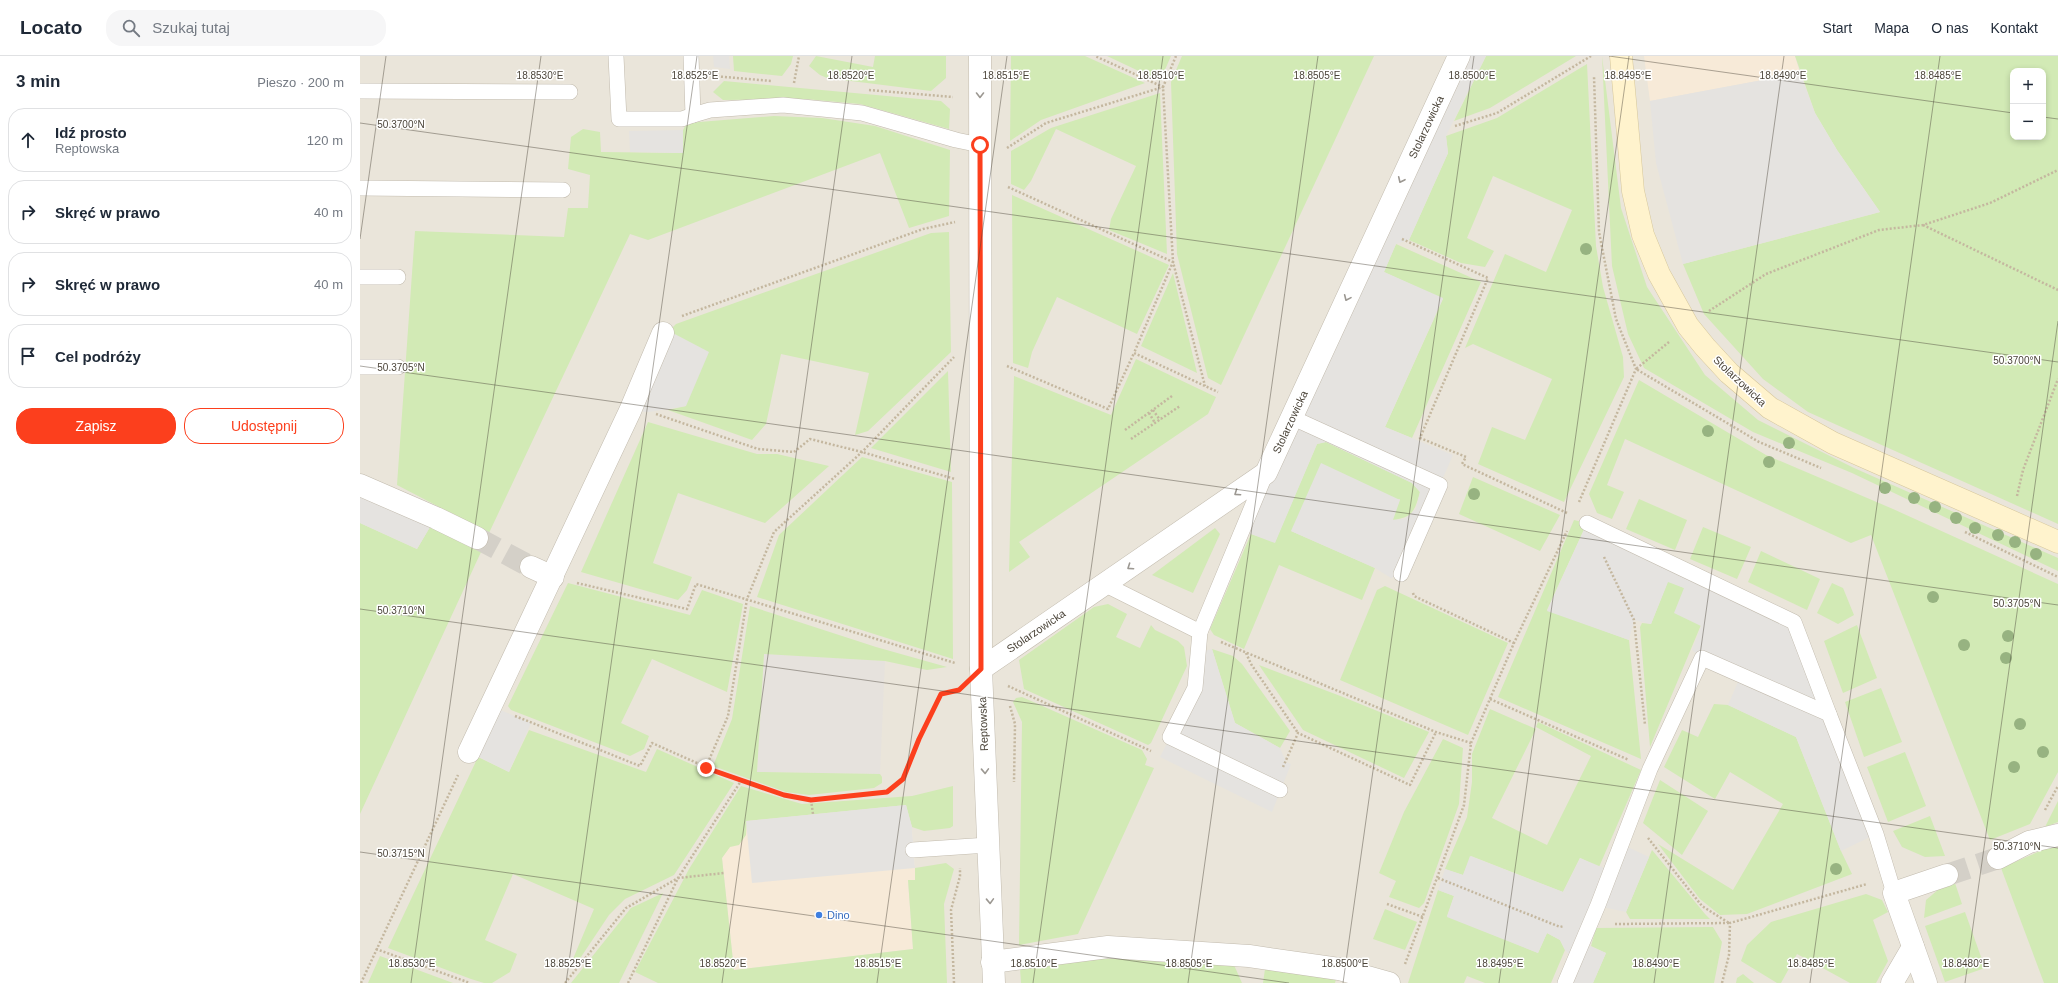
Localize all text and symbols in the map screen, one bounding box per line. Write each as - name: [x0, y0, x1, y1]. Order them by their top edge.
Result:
- search box: [106, 10, 386, 46]
- text: Locato: [20, 17, 82, 38]
- icon: search: [120, 17, 142, 39]
- text: Szukaj tutaj: [152, 19, 230, 36]
- text: Start: [1823, 20, 1852, 36]
- text: Mapa: [1874, 20, 1909, 36]
- text: O nas: [1931, 20, 1969, 36]
- text: Kontakt: [1991, 20, 2038, 36]
- map controls: [2010, 68, 2046, 140]
- button: +: [2010, 68, 2046, 104]
- text: 18.8530°E: [517, 70, 564, 81]
- text: 18.8525°E: [672, 70, 719, 81]
- text: 18.8520°E: [828, 70, 875, 81]
- text: 18.8515°E: [983, 70, 1030, 81]
- text: 18.8510°E: [1138, 70, 1185, 81]
- text: 18.8505°E: [1294, 70, 1341, 81]
- text: 18.8500°E: [1449, 70, 1496, 81]
- text: 18.8495°E: [1605, 70, 1652, 81]
- text: 18.8490°E: [1760, 70, 1807, 81]
- text: 18.8485°E: [1915, 70, 1962, 81]
- text: 3 min: [16, 72, 60, 91]
- text: Pieszo · 200 m: [257, 75, 344, 90]
- one-way arrow: [976, 92, 984, 98]
- street label: Stolarzowicka: [1406, 93, 1446, 160]
- button: −: [2010, 104, 2046, 140]
- text: 50.3700°N: [377, 119, 425, 130]
- text: Idź prosto: [55, 124, 127, 141]
- icon: ahead: [17, 129, 39, 151]
- text: 120 m: [307, 133, 343, 148]
- route start: [971, 136, 989, 154]
- text: Reptowska: [55, 141, 119, 156]
- one-way arrow: [1398, 176, 1406, 183]
- icon: right: [17, 201, 39, 223]
- text: Skręć w prawo: [55, 204, 160, 221]
- text: 40 m: [314, 205, 343, 220]
- icon: right: [17, 273, 39, 295]
- text: Skręć w prawo: [55, 276, 160, 293]
- text: 40 m: [314, 277, 343, 292]
- one-way arrow: [1344, 294, 1352, 301]
- icon: arrive: [17, 345, 39, 367]
- text: Cel podróży: [55, 348, 141, 365]
- street label: Stolarzowicka: [1711, 353, 1770, 409]
- text: 50.3700°N: [1993, 355, 2041, 366]
- text: 50.3705°N: [377, 362, 425, 373]
- street label: Stolarzowicka: [1270, 388, 1310, 455]
- button: Zapisz: [16, 408, 176, 444]
- button: Udostępnij: [184, 408, 344, 444]
- one-way arrow: [1235, 488, 1242, 495]
- one-way arrow: [1127, 562, 1134, 569]
- text: 50.3705°N: [1993, 598, 2041, 609]
- text: 50.3710°N: [377, 605, 425, 616]
- street label: Stolarzowicka: [1005, 607, 1068, 655]
- street label: Reptowska: [976, 696, 990, 751]
- route end: [697, 759, 715, 777]
- one-way arrow: [981, 768, 989, 774]
- text: 50.3710°N: [1993, 841, 2041, 852]
- text: 50.3715°N: [377, 848, 425, 859]
- one-way arrow: [986, 898, 994, 904]
- place label: Dino: [827, 909, 850, 921]
- marker: Dino: [814, 910, 824, 920]
- text: 18.8530°E: [389, 958, 436, 969]
- text: 18.8525°E: [545, 958, 592, 969]
- text: 18.8520°E: [700, 958, 747, 969]
- text: 18.8515°E: [855, 958, 902, 969]
- text: 18.8510°E: [1011, 958, 1058, 969]
- text: 18.8505°E: [1166, 958, 1213, 969]
- text: 18.8500°E: [1322, 958, 1369, 969]
- text: 18.8495°E: [1477, 958, 1524, 969]
- text: 18.8490°E: [1633, 958, 1680, 969]
- text: 18.8485°E: [1788, 958, 1835, 969]
- text: 18.8480°E: [1943, 958, 1990, 969]

